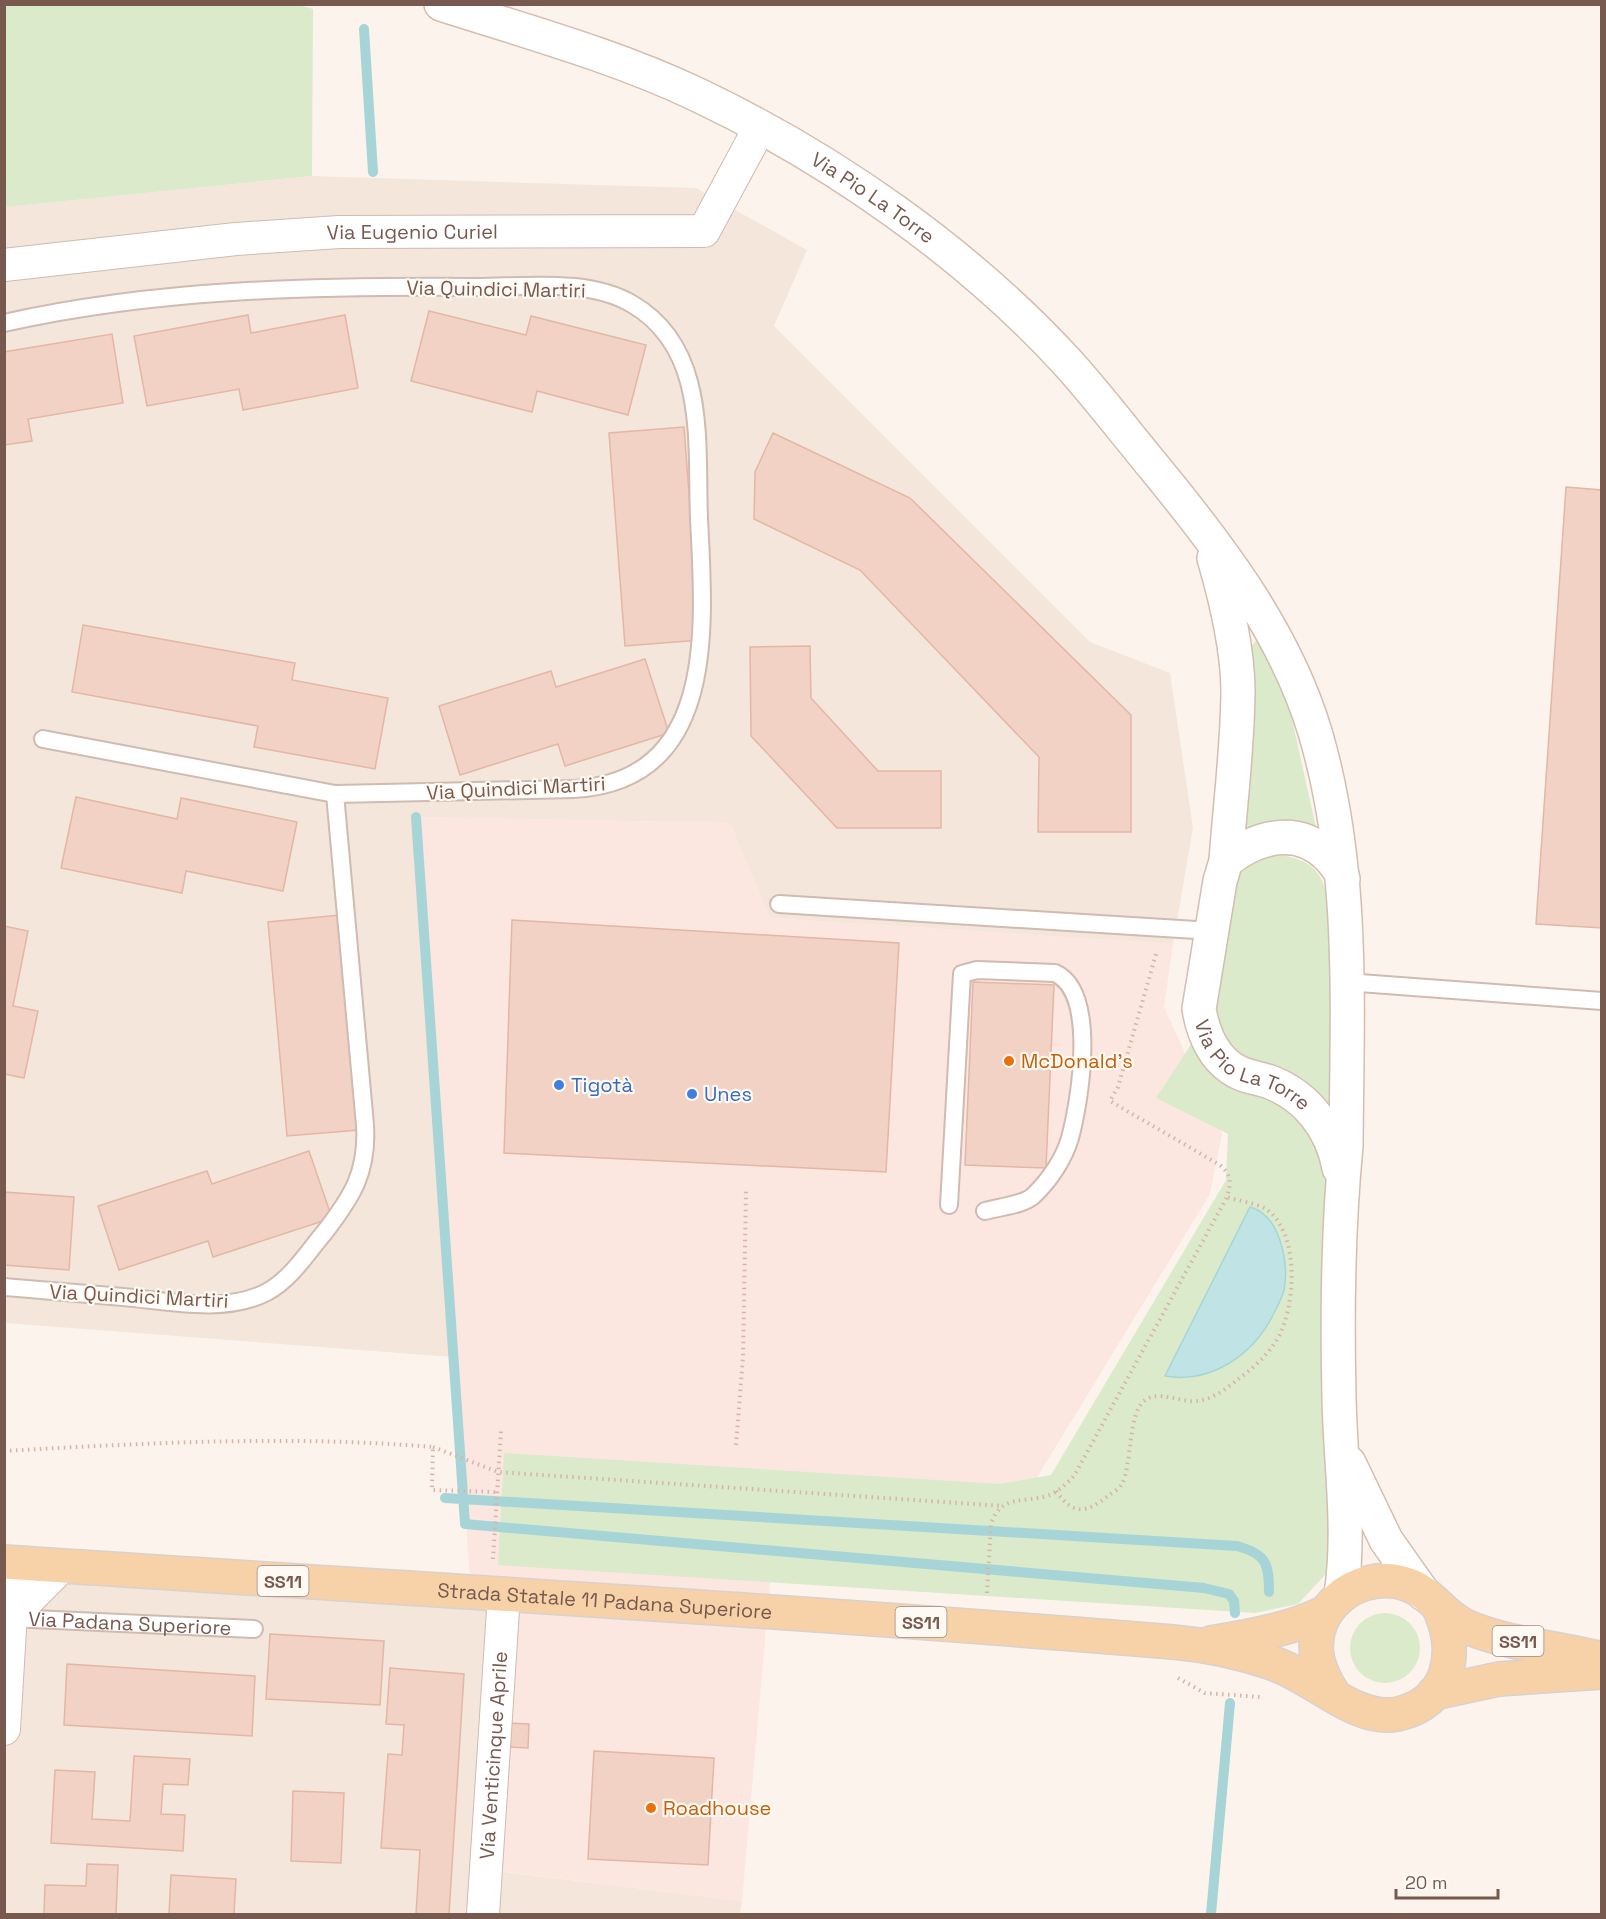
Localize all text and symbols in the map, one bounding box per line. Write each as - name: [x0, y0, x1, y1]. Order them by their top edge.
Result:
- street label: Via Pio La Torre: [806, 146, 940, 249]
- street label: Via Eugenio Curiel: [326, 219, 498, 246]
- street label: Via Quindici Martiri: [406, 274, 586, 304]
- street label: Via Quindici Martiri: [426, 770, 606, 806]
- street label: Via Pio La Torre: [1189, 1016, 1316, 1116]
- place label: McDonald's: [1021, 1048, 1133, 1074]
- marker: McDonald's: [1002, 1054, 1016, 1068]
- place label: Tigotà: [571, 1072, 633, 1098]
- marker: Tigotà: [552, 1078, 566, 1092]
- place label: Unes: [704, 1081, 752, 1107]
- marker: Unes: [685, 1087, 699, 1101]
- street label: Via Quindici Martiri: [49, 1278, 229, 1314]
- road number: SS11: [258, 1566, 308, 1596]
- street label: Strada Statale 11 Padana Superiore: [437, 1577, 773, 1625]
- street label: Via Padana Superiore: [28, 1606, 232, 1641]
- road number: SS11: [896, 1607, 946, 1637]
- road number: SS11: [1492, 1626, 1544, 1656]
- street label: Via Venticinque Aprile: [474, 1650, 513, 1860]
- place label: Roadhouse: [663, 1795, 771, 1821]
- marker: Roadhouse: [644, 1801, 658, 1815]
- scale bar: [1396, 1862, 1498, 1900]
- text: 20 m: [1405, 1871, 1448, 1894]

